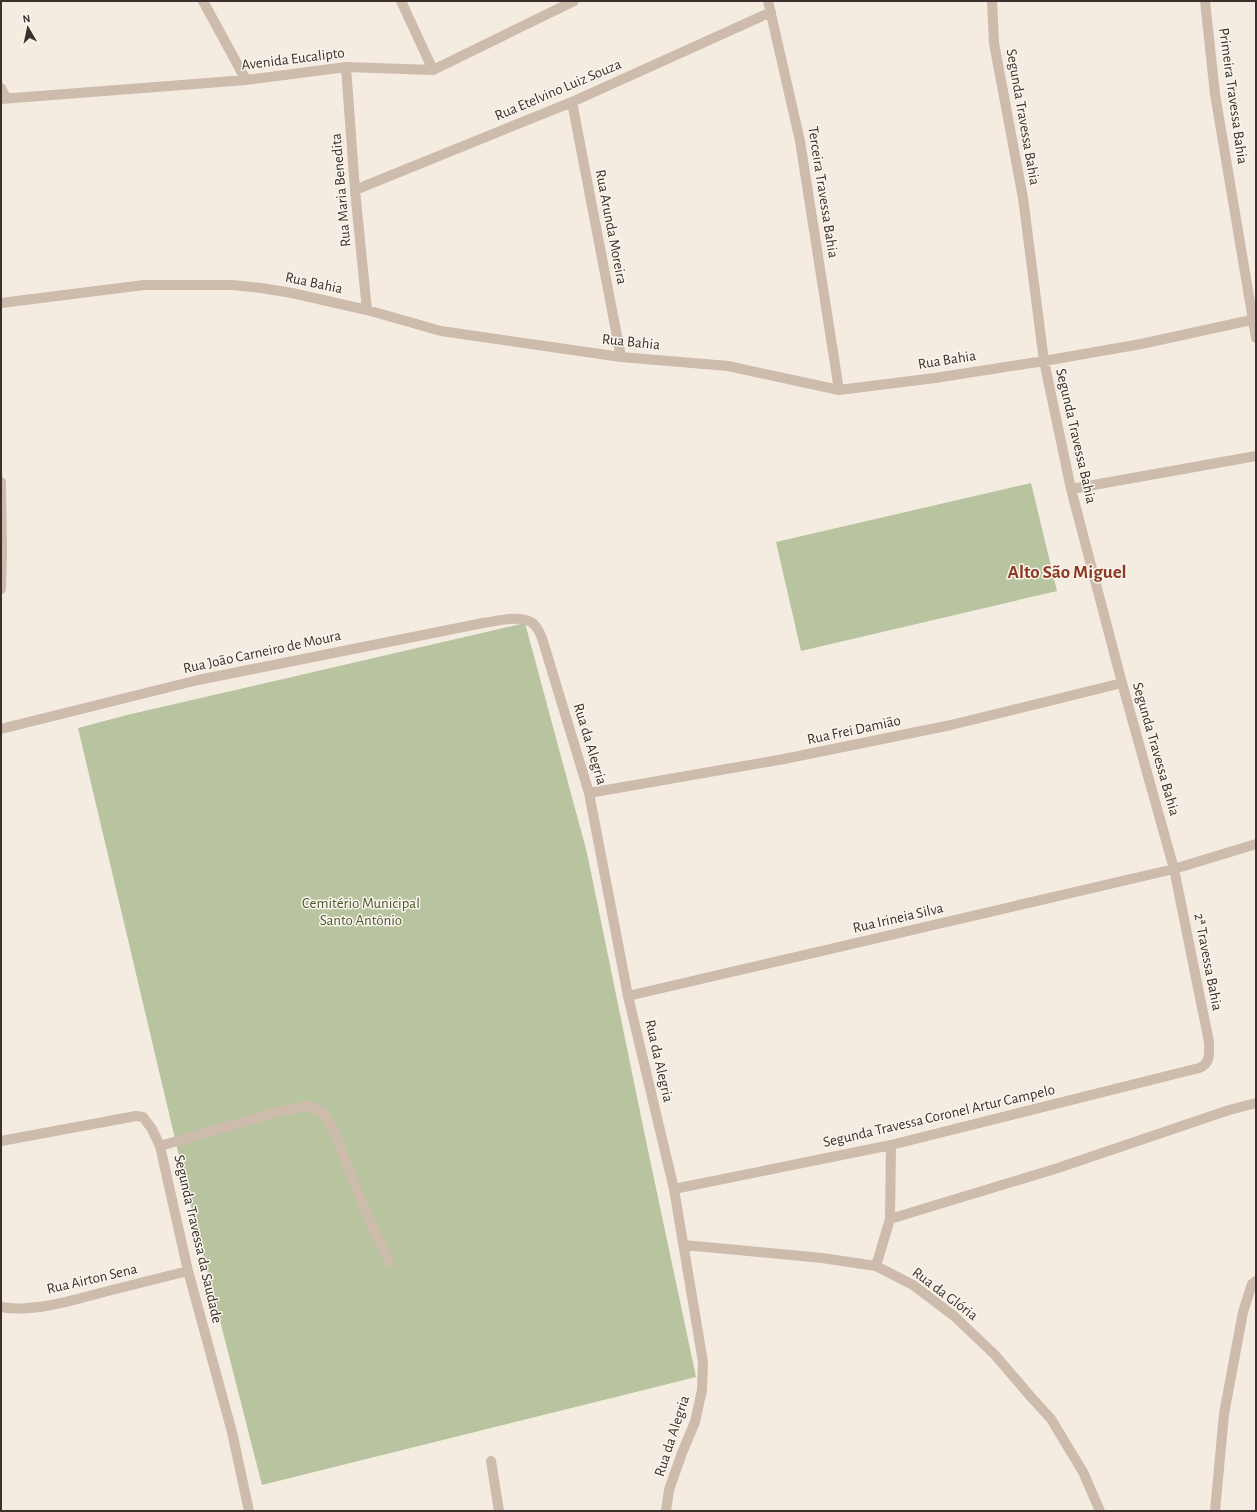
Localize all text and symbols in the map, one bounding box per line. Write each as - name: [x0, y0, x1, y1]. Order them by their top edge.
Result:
- north arrow: [8, 8, 48, 48]
- text: N: [22, 13, 31, 25]
- street label: Primeira Travessa Bahia: [1216, 27, 1250, 165]
- street label: Avenida Eucalipto: [240, 45, 346, 73]
- street label: Segunda Travessa Bahia: [1004, 48, 1042, 186]
- street label: Rua Etelvino Luiz Souza: [493, 57, 624, 123]
- street label: Terceira Travessa Bahia: [805, 125, 841, 259]
- street label: Rua Maria Benedita: [329, 132, 353, 247]
- street label: Rua Arunda Moreira: [593, 168, 629, 286]
- street label: Rua Bahia: [284, 270, 344, 296]
- street label: Rua Bahia: [601, 331, 661, 353]
- street label: Rua Bahia: [917, 348, 977, 372]
- street label: Segunda Travessa Bahia: [1053, 367, 1099, 505]
- district label: Alto São Miguel: [1007, 563, 1127, 582]
- street label: Rua João Carneiro de Moura: [182, 628, 342, 676]
- street label: Segunda Travessa Bahia: [1130, 681, 1182, 817]
- street label: Rua da Alegria: [571, 702, 609, 786]
- street label: Rua Frei Damião: [806, 713, 902, 747]
- park label: Cemitério Municipal Santo Antônio: [302, 896, 420, 928]
- street label: Rua Irineia Silva: [851, 900, 945, 936]
- street label: 2ª Travessa Bahia: [1191, 912, 1225, 1012]
- street label: Rua da Alegria: [642, 1018, 676, 1104]
- street label: Segunda Travessa Coronel Artur Campelo: [822, 1082, 1056, 1150]
- street label: Segunda Travessa da Saudade: [171, 1153, 225, 1325]
- street label: Rua Airton Sena: [45, 1261, 139, 1297]
- street label: Rua da Glória: [910, 1265, 980, 1323]
- street label: Rua da Alegria: [652, 1394, 692, 1478]

